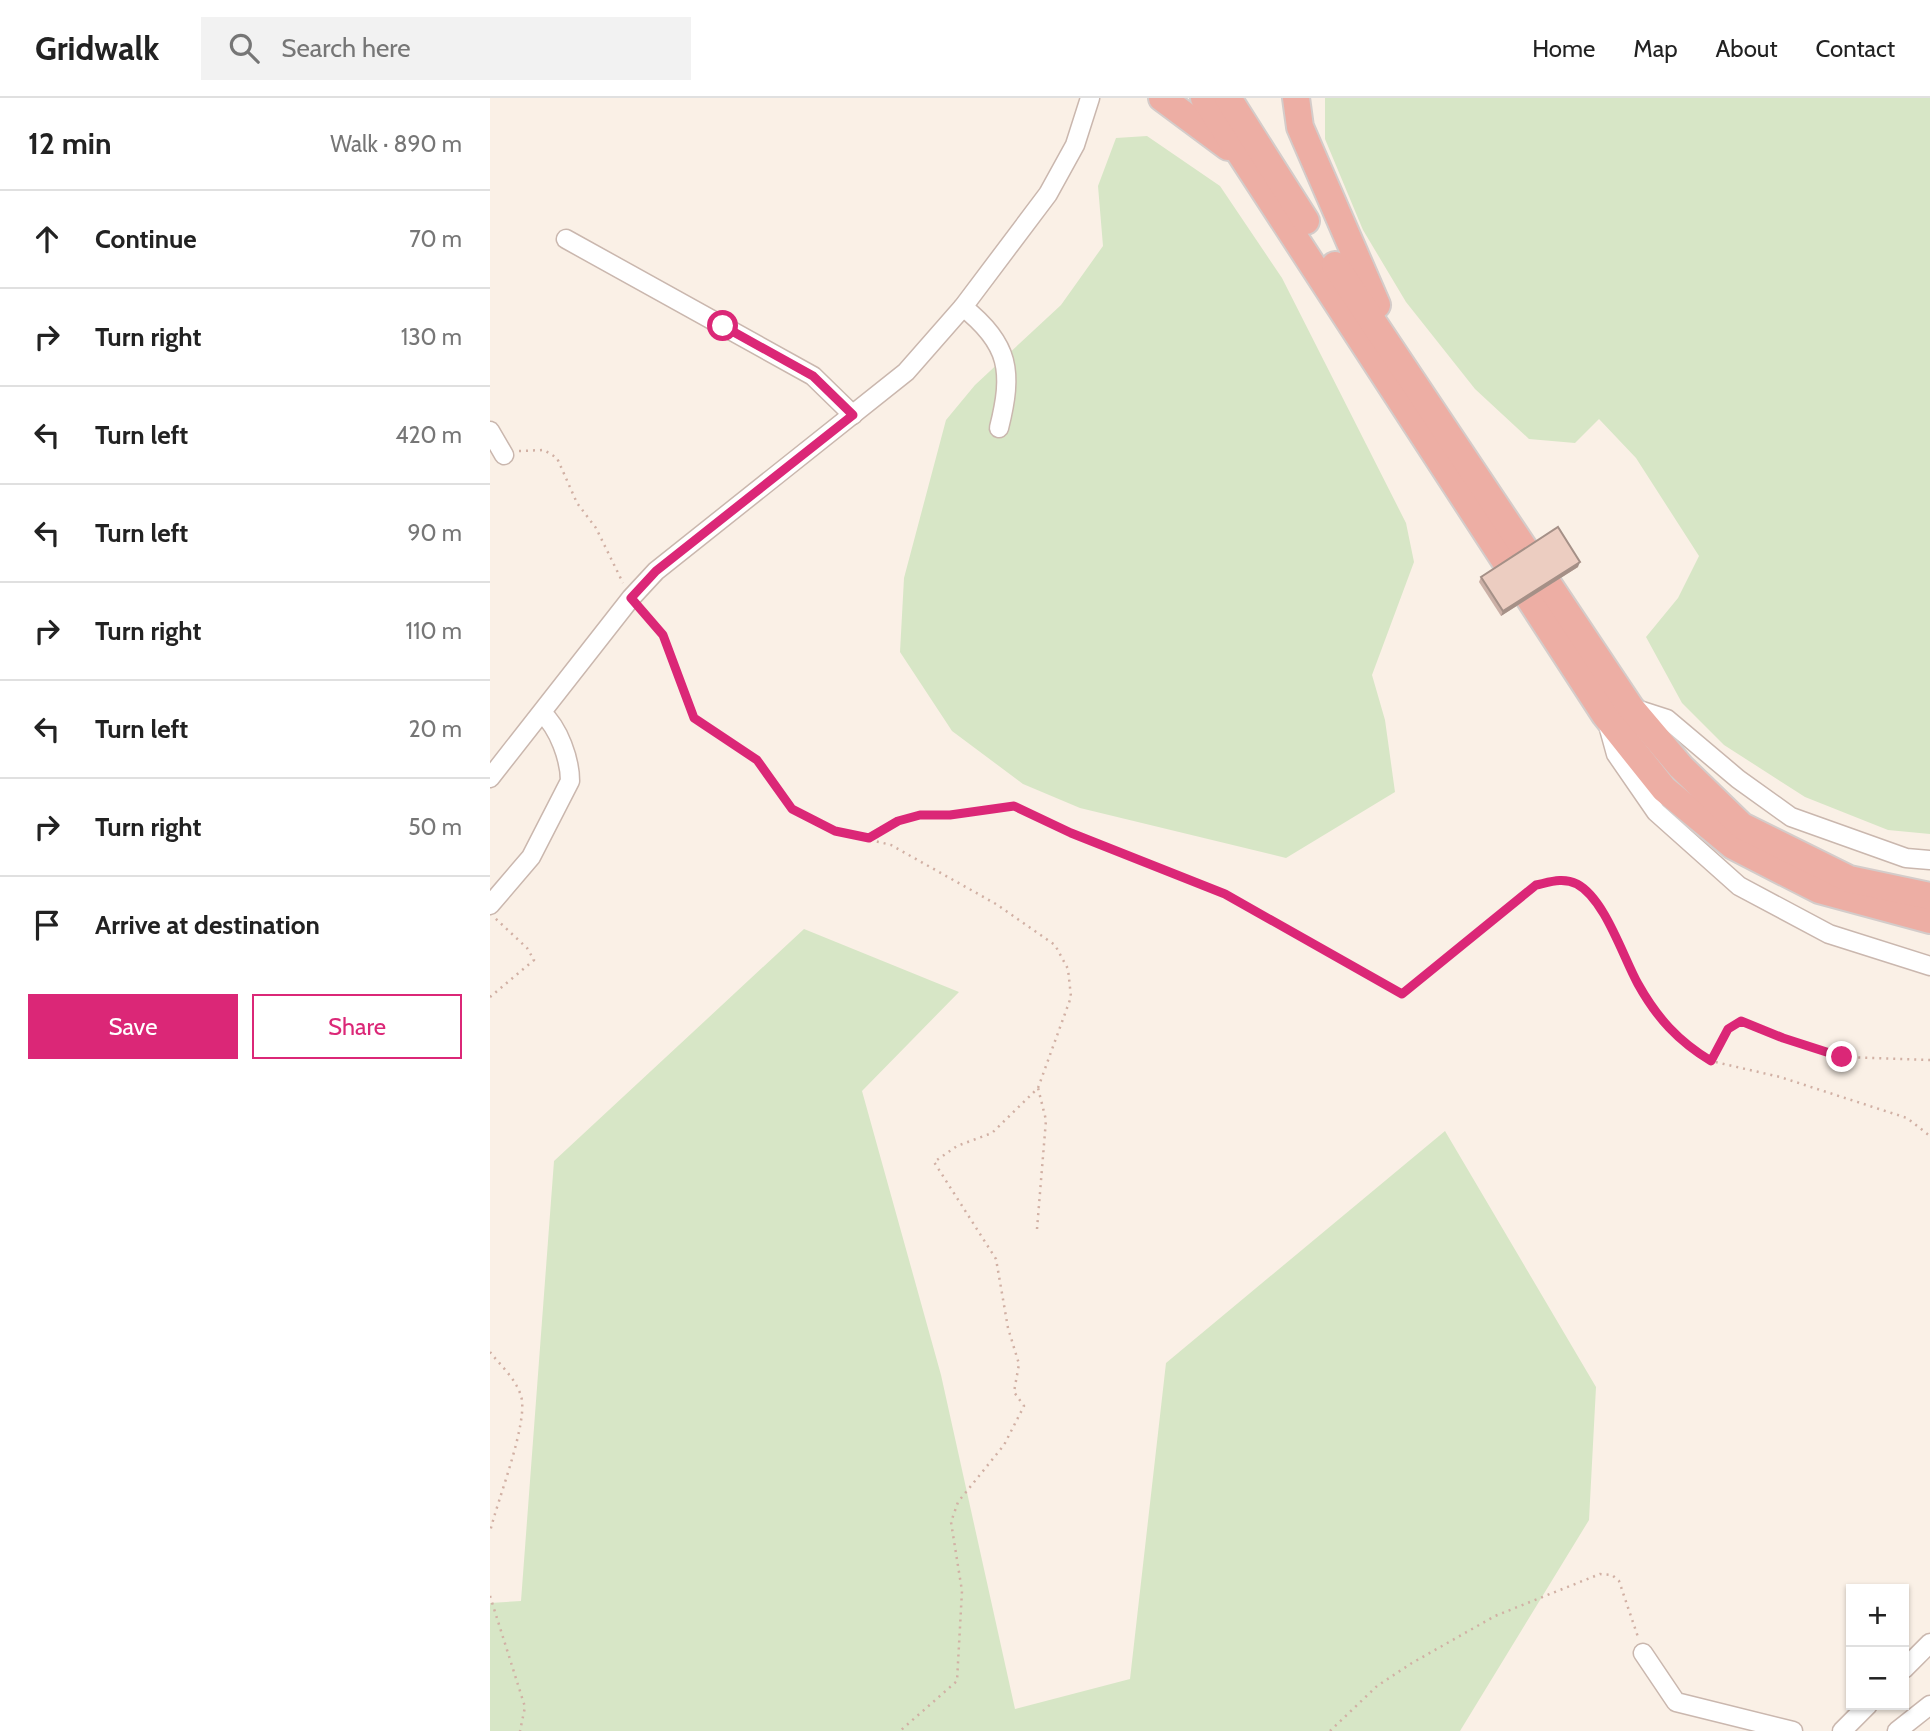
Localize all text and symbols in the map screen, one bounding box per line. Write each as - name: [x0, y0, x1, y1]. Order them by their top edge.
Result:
- search box: [201, 17, 691, 80]
- text: Gridwalk: [35, 28, 159, 68]
- icon: search: [225, 29, 263, 67]
- text: Search here: [281, 32, 410, 64]
- text: Home: [1532, 34, 1595, 63]
- text: Map: [1633, 34, 1678, 63]
- text: About: [1716, 34, 1778, 63]
- text: Contact: [1816, 34, 1895, 63]
- text: 12 min: [28, 125, 112, 162]
- text: Walk · 890 m: [330, 130, 462, 158]
- icon: ahead: [28, 220, 66, 258]
- text: Continue: [95, 223, 197, 255]
- text: 70 m: [409, 225, 462, 253]
- route start: [707, 310, 738, 341]
- icon: right: [28, 318, 66, 356]
- text: Turn right: [95, 321, 201, 353]
- text: 130 m: [401, 323, 462, 351]
- icon: left: [28, 416, 66, 454]
- text: Turn left: [95, 419, 188, 451]
- text: 420 m: [395, 421, 462, 449]
- icon: left: [28, 514, 66, 552]
- text: Turn left: [95, 517, 188, 549]
- text: 90 m: [408, 519, 462, 547]
- icon: right: [28, 612, 66, 650]
- text: Turn right: [95, 615, 201, 647]
- text: 110 m: [406, 617, 462, 645]
- icon: left: [28, 710, 66, 748]
- text: Turn left: [95, 713, 188, 745]
- text: 20 m: [409, 715, 462, 743]
- icon: right: [28, 808, 66, 846]
- text: Turn right: [95, 811, 201, 843]
- text: 50 m: [408, 813, 462, 841]
- icon: arrive: [28, 906, 66, 944]
- text: Arrive at destination: [95, 909, 320, 941]
- button: Save: [28, 994, 238, 1059]
- button: Share: [252, 994, 462, 1059]
- route end: [1826, 1041, 1857, 1072]
- map controls: [1846, 1584, 1909, 1710]
- button: +: [1846, 1584, 1909, 1647]
- button: −: [1846, 1647, 1909, 1710]

